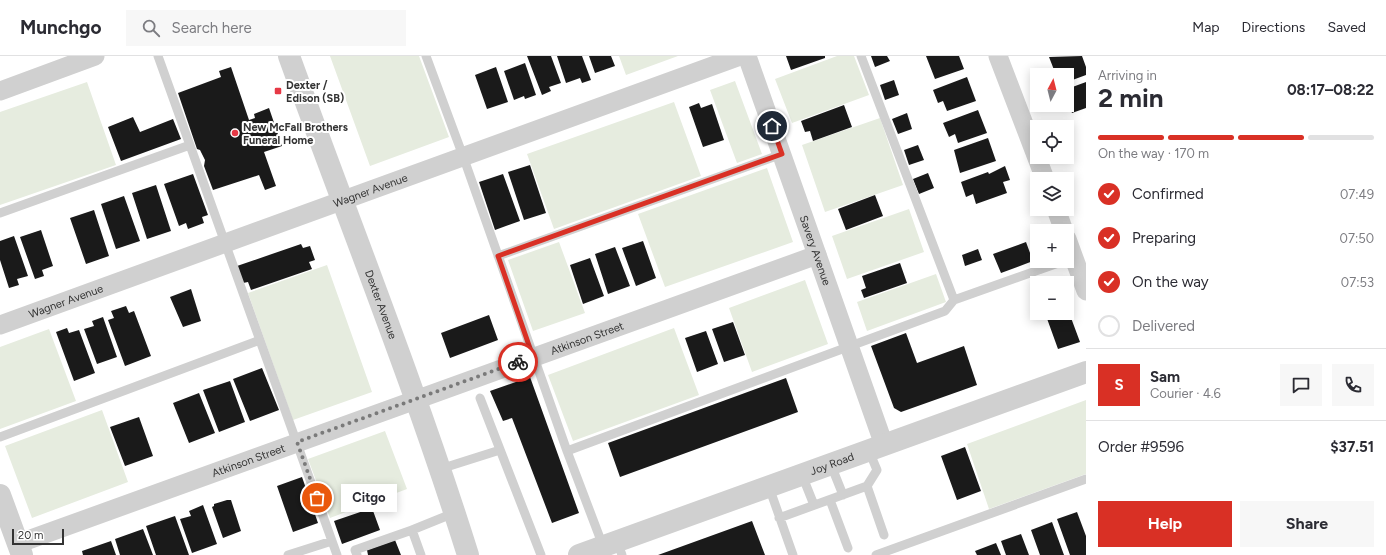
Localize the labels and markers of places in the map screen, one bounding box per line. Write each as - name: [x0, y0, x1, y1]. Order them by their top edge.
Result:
- place label: Dexter / Edison (SB): [286, 79, 344, 105]
- marker: Dexter / Edison (SB): [273, 86, 283, 96]
- pin: [755, 109, 789, 143]
- place label: New McFall Brothers Funeral Home: [243, 121, 348, 147]
- marker: New McFall Brothers Funeral Home: [230, 128, 240, 138]
- pin: [300, 481, 334, 515]
- callout: Citgo: [341, 484, 397, 512]

